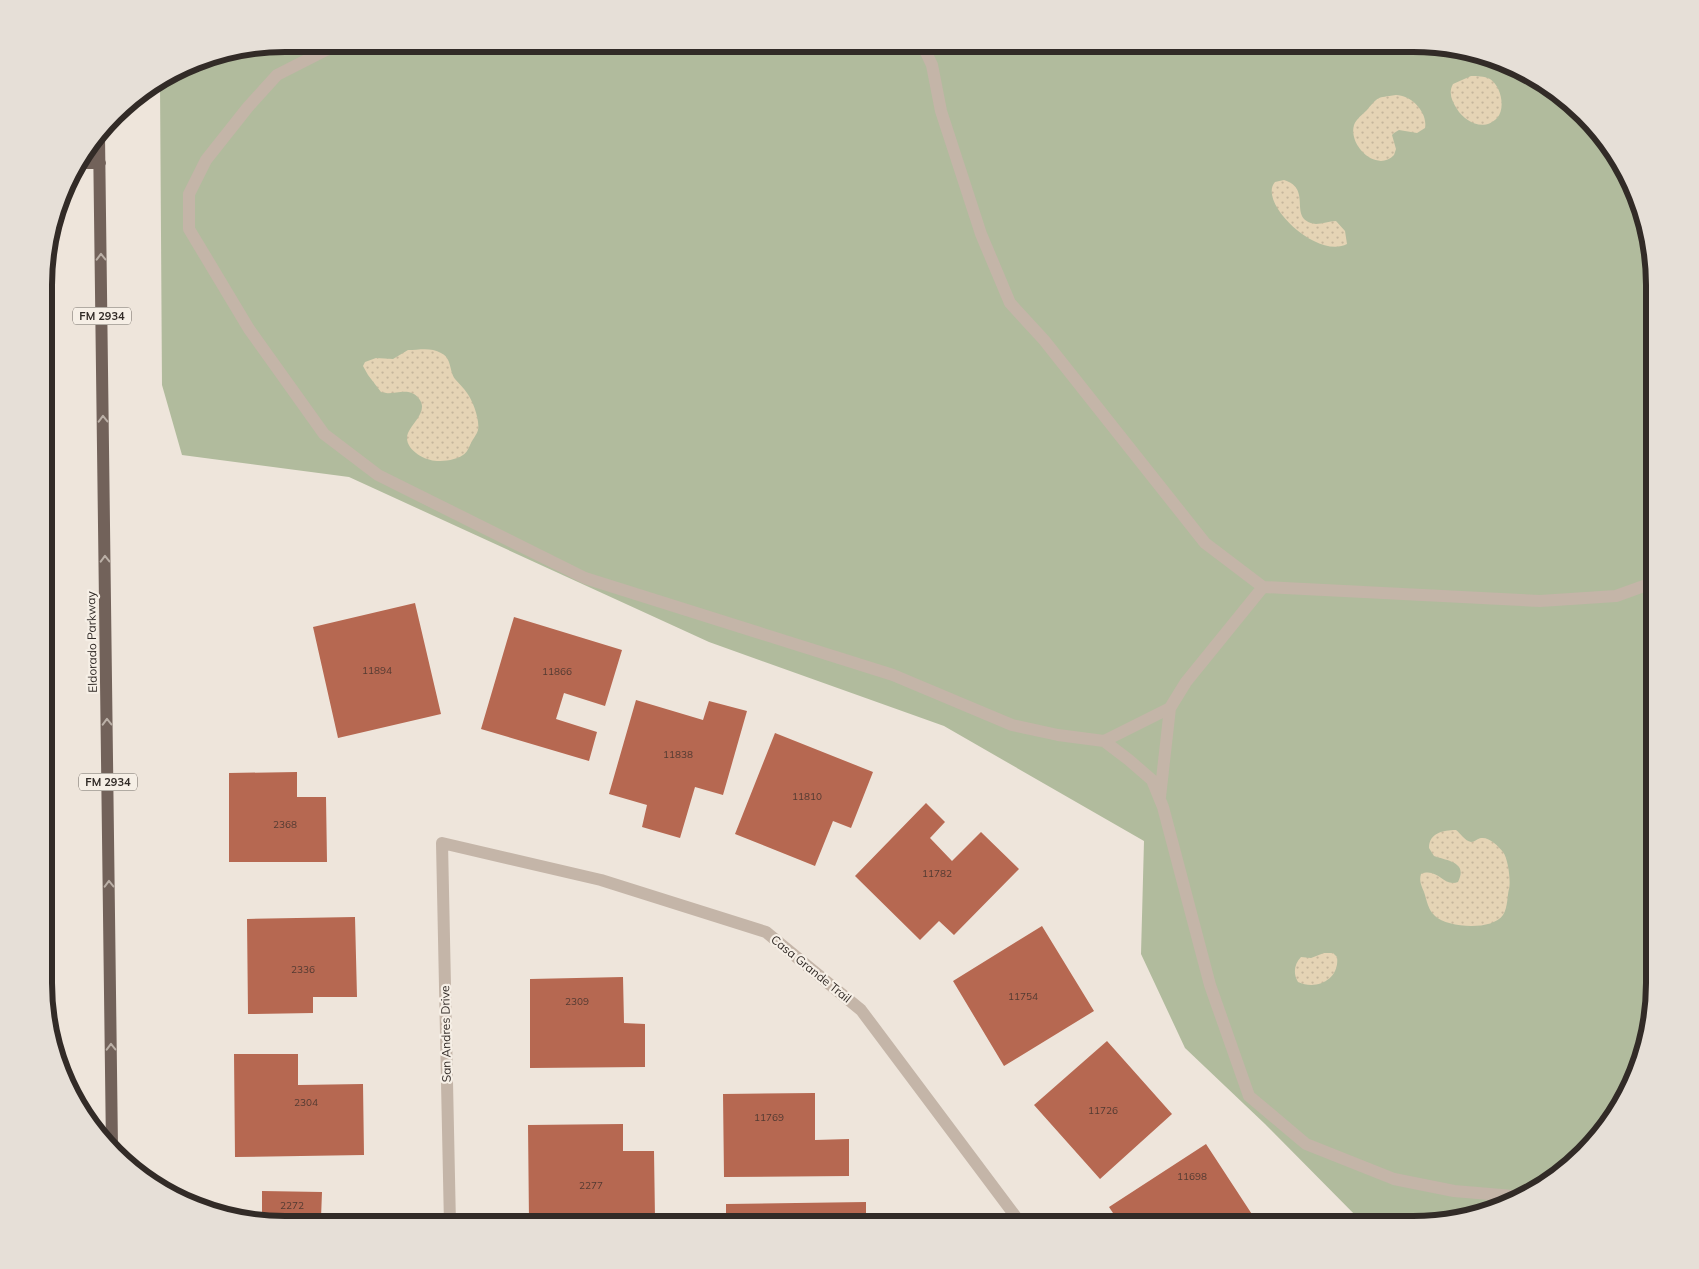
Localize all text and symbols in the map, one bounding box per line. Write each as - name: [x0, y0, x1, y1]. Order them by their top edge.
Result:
- one-way arrow: [96, 253, 106, 260]
- road number: FM 2934: [73, 308, 131, 324]
- one-way arrow: [98, 415, 108, 423]
- one-way arrow: [100, 555, 110, 563]
- street label: Eldorado Parkway: [83, 590, 100, 693]
- house number: 11894: [362, 664, 392, 677]
- house number: 11866: [542, 665, 572, 678]
- one-way arrow: [102, 718, 112, 726]
- house number: 11838: [663, 748, 693, 761]
- road number: FM 2934: [79, 774, 137, 790]
- house number: 11810: [792, 790, 822, 803]
- house number: 2368: [273, 818, 297, 831]
- house number: 11782: [922, 867, 952, 880]
- one-way arrow: [104, 880, 114, 888]
- street label: Casa Grande Trail: [768, 932, 855, 1006]
- house number: 2336: [291, 963, 315, 976]
- street label: San Andres Drive: [437, 985, 454, 1083]
- house number: 11754: [1008, 990, 1038, 1003]
- house number: 2309: [565, 995, 589, 1008]
- one-way arrow: [106, 1043, 116, 1050]
- house number: 2304: [294, 1096, 318, 1109]
- house number: 11726: [1088, 1104, 1118, 1117]
- house number: 11769: [754, 1111, 784, 1124]
- house number: 11698: [1177, 1170, 1207, 1183]
- house number: 2277: [579, 1179, 603, 1192]
- house number: 2272: [280, 1199, 304, 1212]

